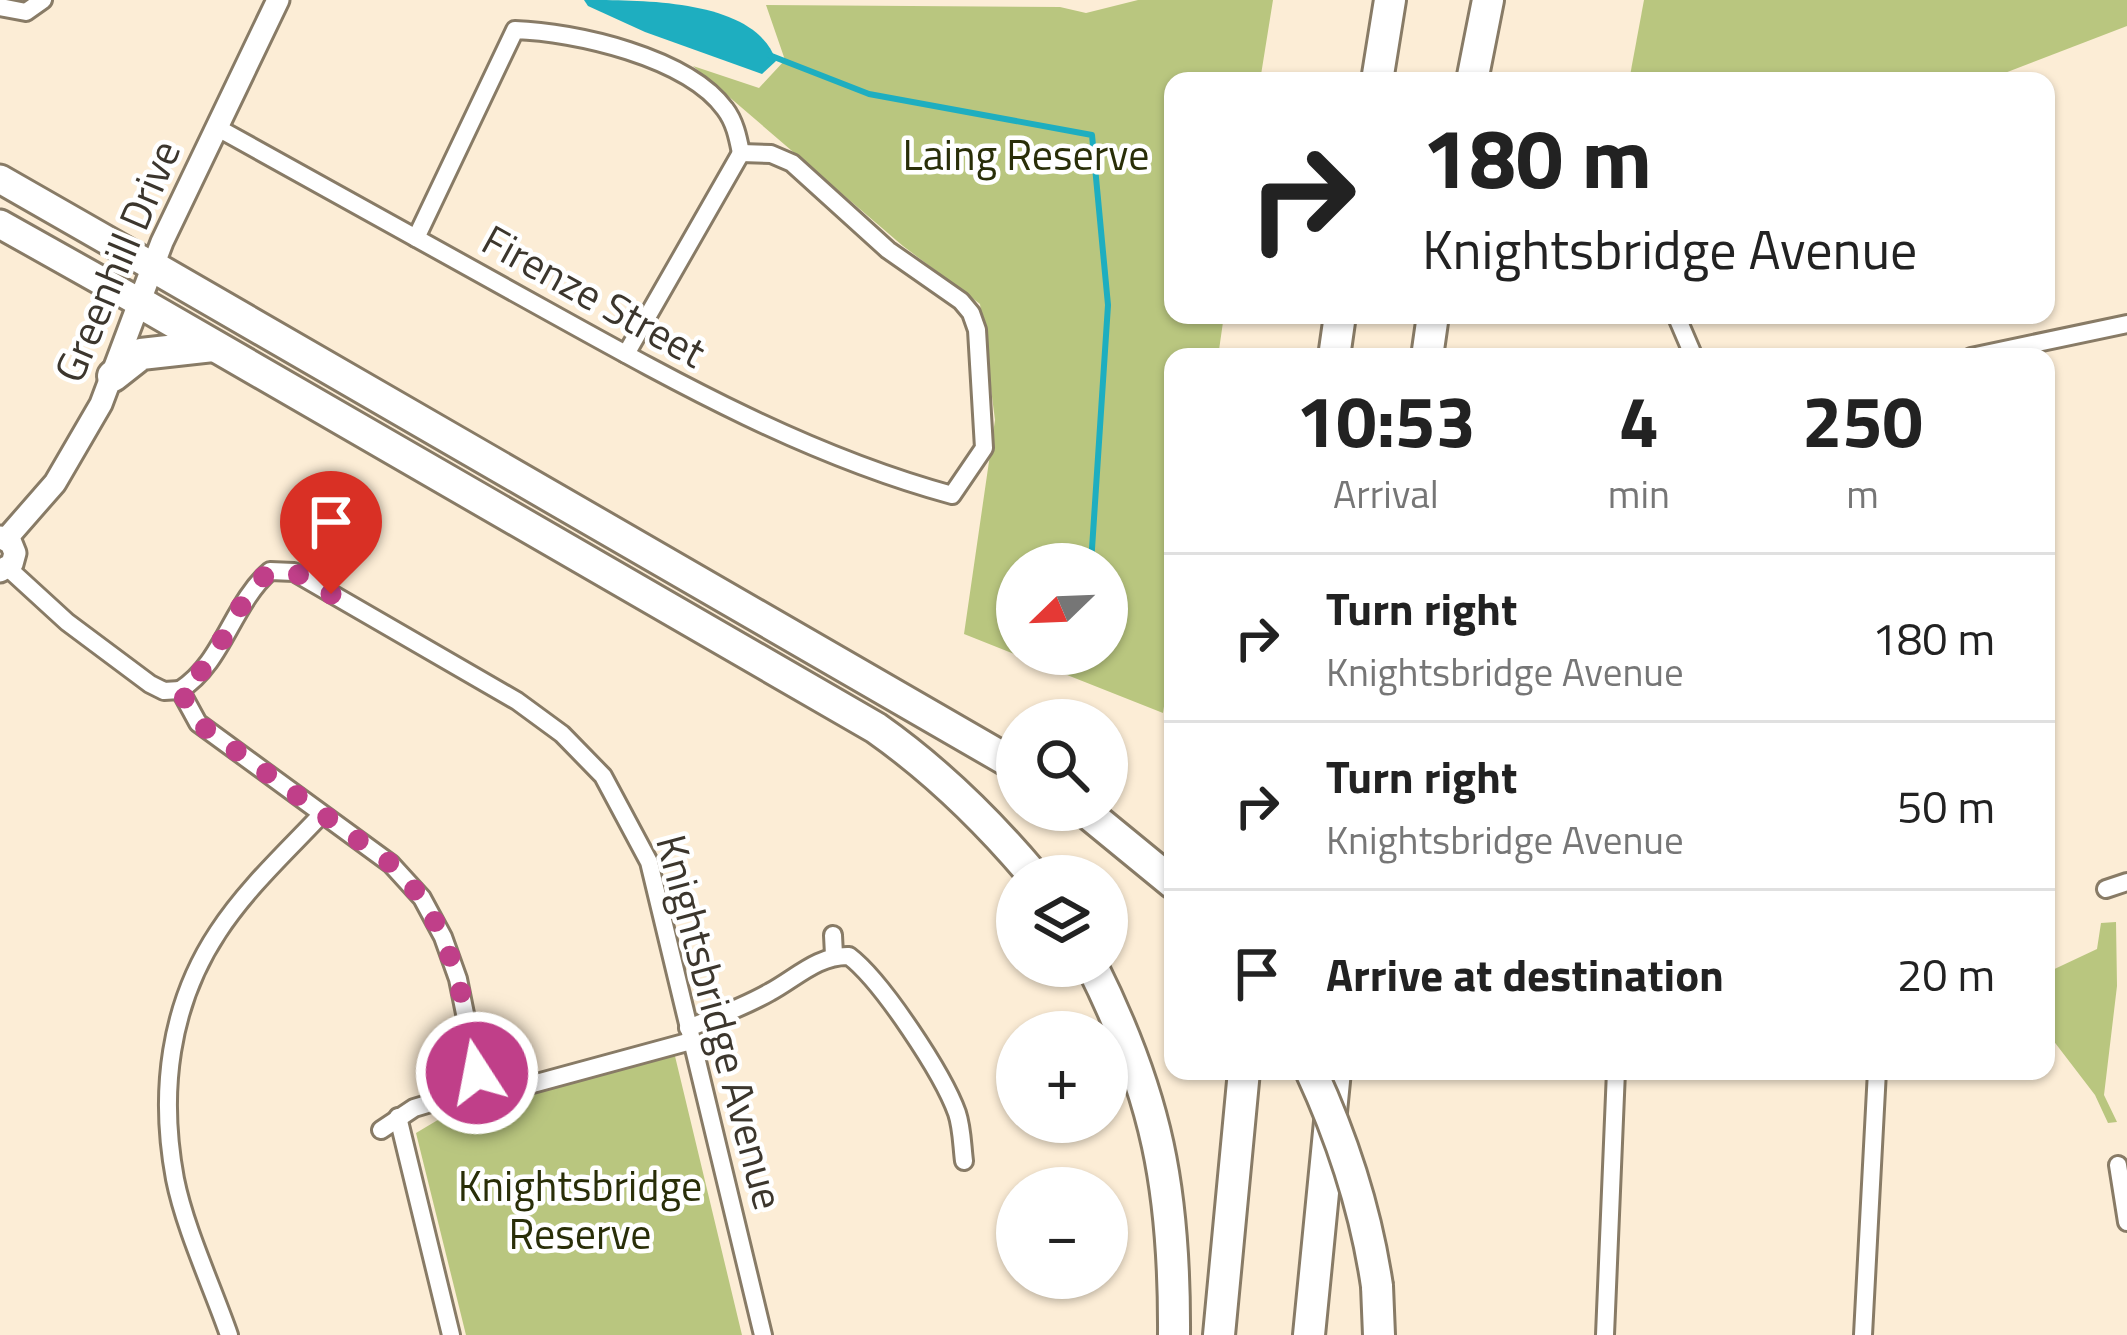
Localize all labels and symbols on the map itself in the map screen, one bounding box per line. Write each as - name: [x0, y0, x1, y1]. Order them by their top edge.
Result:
- park label: Laing Reserve: [903, 122, 1149, 186]
- street label: Greenhill Drive: [36, 130, 196, 391]
- street label: Firenze Street: [471, 207, 718, 383]
- pin: [280, 471, 382, 594]
- north arrow: [996, 543, 1128, 675]
- street label: Knightsbridge Avenue: [640, 827, 802, 1216]
- position arrow: [414, 1010, 540, 1136]
- park label: Knightsbridge Reserve: [458, 1153, 702, 1265]

